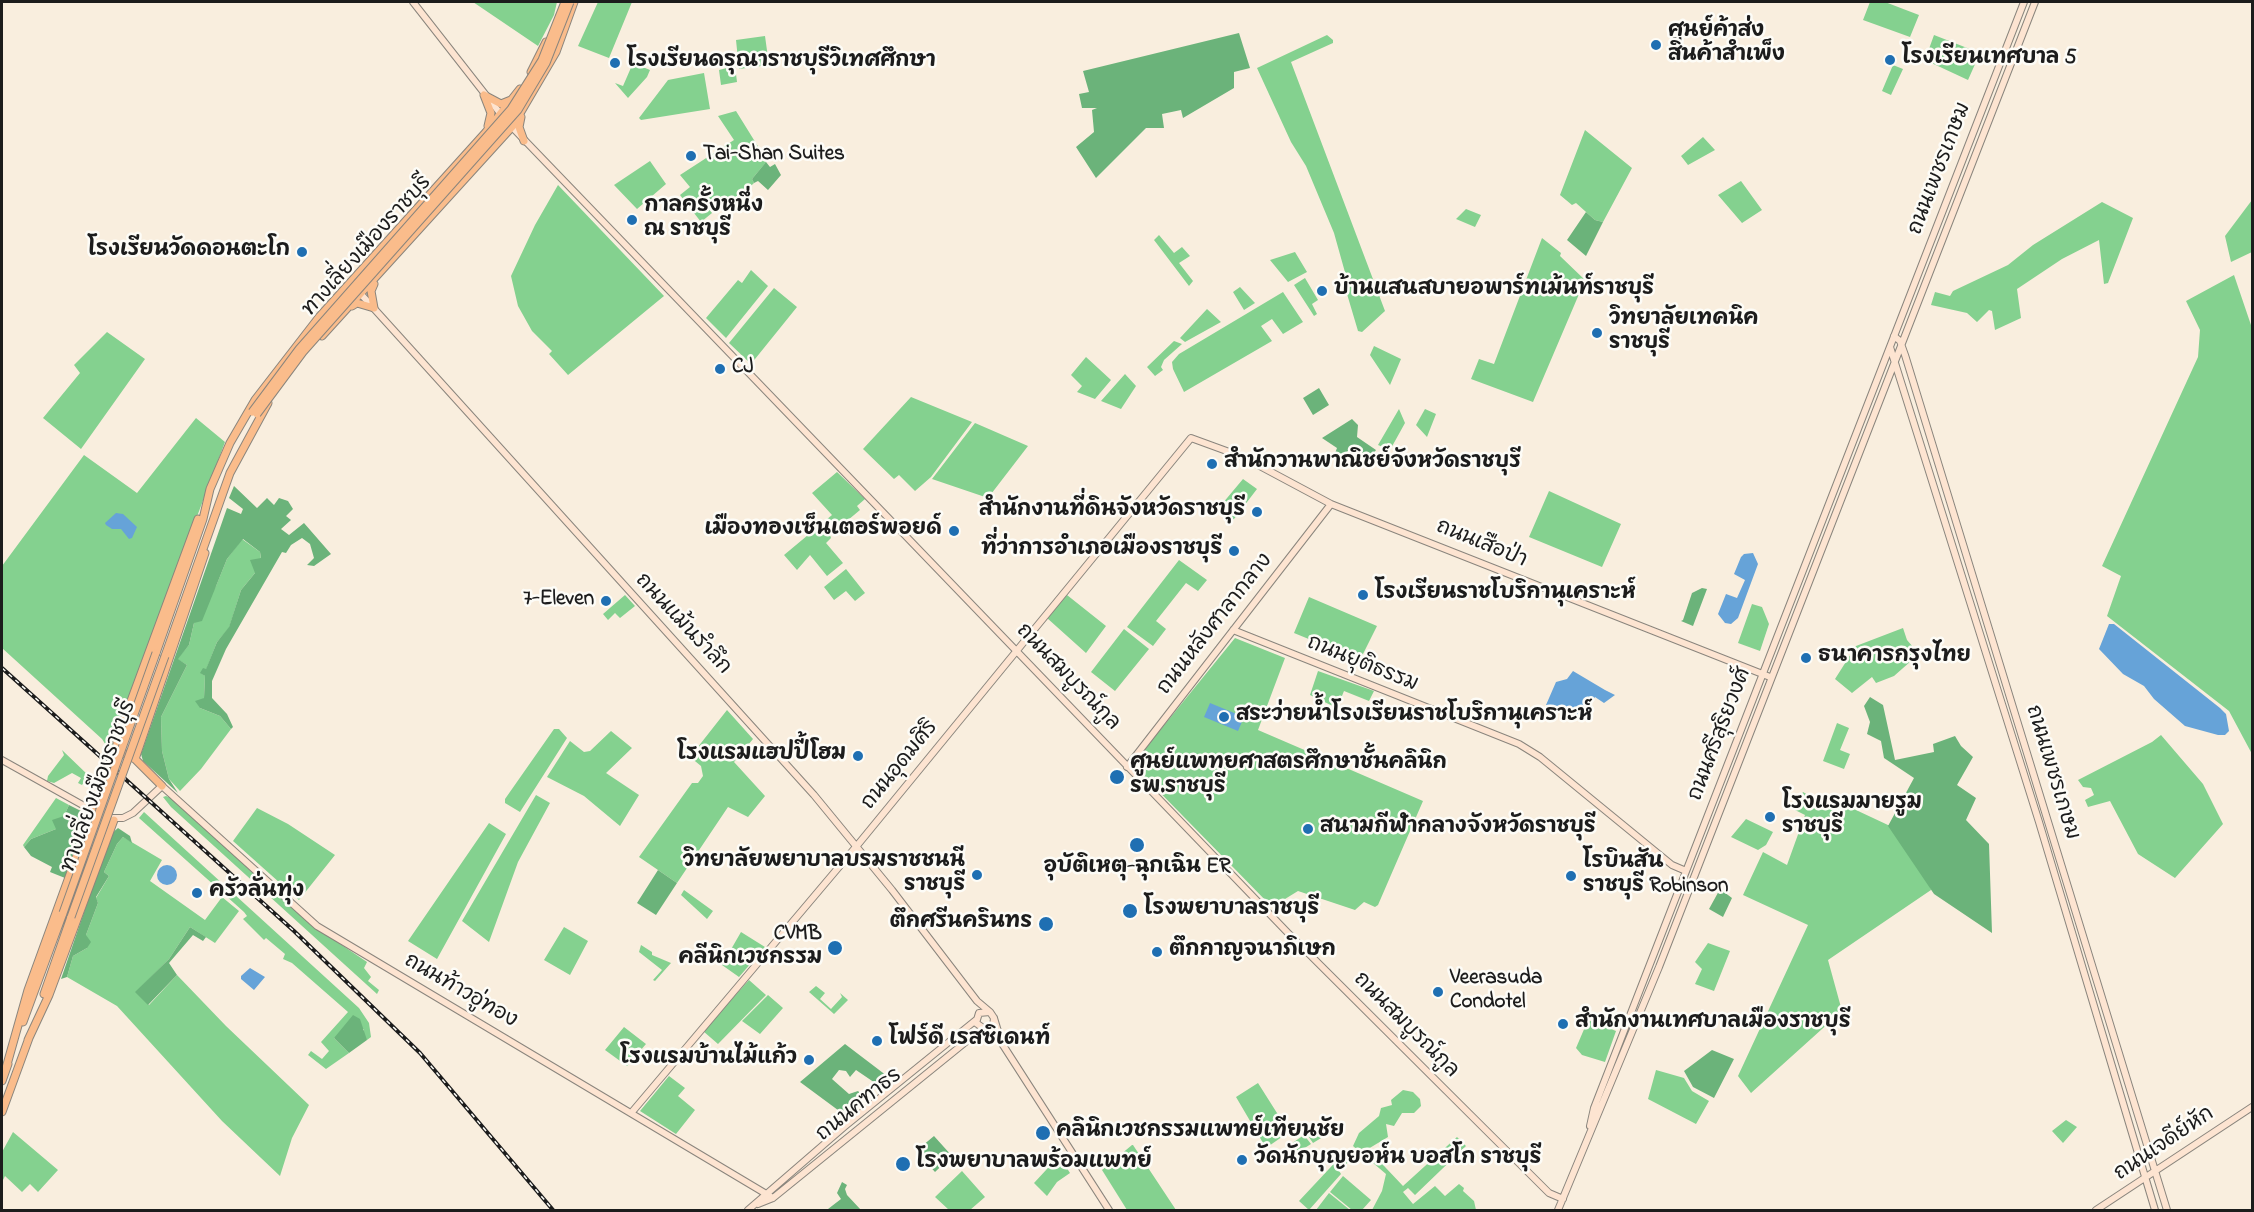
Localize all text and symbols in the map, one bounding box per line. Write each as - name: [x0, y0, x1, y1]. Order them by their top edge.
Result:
- place label: ศูนย์ค้าส่ง สินค้าสำเพ็ง: [1668, 20, 1785, 70]
- marker: ศูนย์ค้าส่ง สินค้าสำเพ็ง: [1649, 38, 1663, 52]
- place label: โรงเรียนเทศบาล 5: [1902, 47, 2077, 73]
- place label: โรงเรียนดรุณาราชบุรีวิเทศศึกษา: [627, 50, 936, 76]
- marker: โรงเรียนเทศบาล 5: [1883, 53, 1897, 67]
- marker: โรงเรียนดรุณาราชบุรีวิเทศศึกษา: [608, 56, 622, 70]
- street label: ถนนเพชรเกษม: [1904, 99, 1978, 239]
- place label: Tai-Shan Suites: [703, 143, 845, 169]
- marker: Tai-Shan Suites: [684, 149, 698, 163]
- street label: ทางเลี่ยงเมืองราชบุรี: [298, 171, 438, 323]
- place label: กาลครั้งหนึ่ง ณ ราชบุรี: [644, 195, 763, 245]
- marker: กาลครั้งหนึ่ง ณ ราชบุรี: [625, 213, 639, 227]
- place label: โรงเรียนวัดดอนตะโก: [88, 239, 290, 265]
- marker: โรงเรียนวัดดอนตะโก: [295, 245, 309, 259]
- place label: บ้านแสนสบายอพาร์ทเม้นท์ราชบุรี: [1334, 278, 1654, 304]
- marker: บ้านแสนสบายอพาร์ทเม้นท์ราชบุรี: [1315, 284, 1329, 298]
- place label: วิทยาลัยเทคนิค ราชบุรี: [1609, 308, 1758, 358]
- marker: วิทยาลัยเทคนิค ราชบุรี: [1590, 326, 1604, 340]
- place label: CJ: [732, 356, 754, 382]
- marker: CJ: [713, 362, 727, 376]
- place label: สำนักวานพาณิชย์จังหวัดราชบุรี: [1224, 451, 1521, 477]
- marker: สำนักวานพาณิชย์จังหวัดราชบุรี: [1205, 457, 1219, 471]
- place label: สำนักงานที่ดินจังหวัดราชบุรี: [979, 499, 1245, 525]
- marker: สำนักงานที่ดินจังหวัดราชบุรี: [1250, 505, 1264, 519]
- street label: ถนนเสือป่า: [1432, 515, 1530, 575]
- place label: เมืองทองเซ็นเตอร์พอยด์: [704, 518, 942, 544]
- marker: เมืองทองเซ็นเตอร์พอยด์: [947, 524, 961, 538]
- place label: ที่ว่าการอำเภอเมืองราชบุรี: [981, 538, 1222, 564]
- marker: ที่ว่าการอำเภอเมืองราชบุรี: [1227, 544, 1241, 558]
- street label: ถนนหลังศาลากลาง: [1153, 549, 1279, 701]
- street label: ถนนแม้นรำลึก: [629, 569, 735, 681]
- place label: โรงเรียนราชโบริกานุเคราะห์: [1375, 582, 1636, 608]
- place label: 7-Eleven: [523, 588, 594, 614]
- marker: โรงเรียนราชโบริกานุเคราะห์: [1356, 588, 1370, 602]
- marker: 7-Eleven: [599, 594, 613, 608]
- street label: ถนนสมบูรณ์กูล: [1010, 619, 1124, 737]
- street label: ถนนยุติธรรม: [1303, 631, 1421, 699]
- place label: ธนาคารกรุงไทย: [1818, 645, 1971, 671]
- marker: ธนาคารกรุงไทย: [1799, 651, 1813, 665]
- street label: ถนนศรีสุริยวงศ์: [1684, 665, 1758, 805]
- street label: ทางเลี่ยงเมืองราชบุรี: [57, 698, 143, 876]
- street label: ถนนเพชรเกษม: [2019, 703, 2083, 843]
- place label: สระว่ายน้ำโรงเรียนราชโบริกานุเคราะห์: [1236, 704, 1593, 730]
- marker: สระว่ายน้ำโรงเรียนราชโบริกานุเคราะห์: [1217, 710, 1231, 724]
- street label: ถนนอุดมศิริ: [857, 716, 945, 816]
- place label: โรงแรมแฮปปี้โฮม: [677, 743, 846, 769]
- marker: โรงแรมแฮปปี้โฮม: [851, 749, 865, 763]
- place label: ศูนย์แพทยศาสตรศึกษาชั้นคลินิก รพ.ราชบุรี: [1130, 752, 1447, 802]
- marker: ศูนย์แพทยศาสตรศึกษาชั้นคลินิก รพ.ราชบุรี: [1108, 768, 1126, 786]
- place label: โรงแรมมายรูม ราชบุรี: [1782, 792, 1922, 842]
- marker: โรงแรมมายรูม ราชบุรี: [1763, 810, 1777, 824]
- place label: สนามกีฬากลางจังหวัดราชบุรี: [1320, 816, 1596, 842]
- marker: สนามกีฬากลางจังหวัดราชบุรี: [1301, 822, 1315, 836]
- marker: อุบัติเหตุ-ฉุกเฉิน ER: [1128, 836, 1146, 854]
- place label: วิทยาลัยพยาบาลบรมราชชนนี ราชบุรี: [683, 850, 965, 900]
- place label: โรบินสัน ราชบุรี Robinson: [1583, 851, 1728, 901]
- place label: อุบัติเหตุ-ฉุกเฉิน ER: [1043, 856, 1231, 882]
- marker: วิทยาลัยพยาบาลบรมราชชนนี ราชบุรี: [970, 868, 984, 882]
- marker: โรบินสัน ราชบุรี Robinson: [1564, 869, 1578, 883]
- place label: ครัวลั่นทุ่ง: [209, 880, 304, 906]
- marker: ครัวลั่นทุ่ง: [190, 886, 204, 900]
- place label: โรงพยาบาลราชบุรี: [1144, 898, 1319, 924]
- marker: โรงพยาบาลราชบุรี: [1121, 902, 1139, 920]
- place label: ตึกศรีนครินทร: [889, 911, 1032, 937]
- marker: ตึกศรีนครินทร: [1037, 915, 1055, 933]
- place label: CVMB คลีนิกเวชกรรม: [678, 923, 822, 973]
- marker: CVMB คลีนิกเวชกรรม: [826, 939, 844, 957]
- place label: ตึกกาญจนาภิเษก: [1169, 939, 1336, 965]
- marker: ตึกกาญจนาภิเษก: [1150, 945, 1164, 959]
- street label: ถนนท้าวอู่ทอง: [399, 949, 521, 1035]
- place label: Veerasuda Condotel: [1450, 967, 1542, 1017]
- street label: ถนนสมบูรณ์กูล: [1347, 968, 1463, 1084]
- marker: Veerasuda Condotel: [1431, 985, 1445, 999]
- place label: สำนักงานเทศบาลเมืองราชบุรี: [1575, 1011, 1851, 1037]
- marker: สำนักงานเทศบาลเมืองราชบุรี: [1556, 1017, 1570, 1031]
- place label: โฟร์ดี เรสซิเดนท์: [889, 1028, 1050, 1054]
- marker: โฟร์ดี เรสซิเดนท์: [870, 1034, 884, 1048]
- place label: โรงแรมบ้านไม้แก้ว: [620, 1047, 797, 1073]
- marker: โรงแรมบ้านไม้แก้ว: [802, 1053, 816, 1067]
- street label: ถนนคฑาธร: [812, 1064, 908, 1148]
- street label: ถนนเจดีย์หัก: [2110, 1102, 2220, 1188]
- place label: คลินิกเวชกรรมแพทย์เทียนชัย: [1056, 1120, 1344, 1146]
- marker: คลินิกเวชกรรมแพทย์เทียนชัย: [1034, 1124, 1052, 1142]
- place label: วัดนักบุญยอห์น บอสโก ราชบุรี: [1254, 1147, 1541, 1173]
- place label: โรงพยาบาลพร้อมแพทย์: [916, 1151, 1152, 1177]
- marker: วัดนักบุญยอห์น บอสโก ราชบุรี: [1235, 1153, 1249, 1167]
- marker: โรงพยาบาลพร้อมแพทย์: [894, 1155, 912, 1173]

